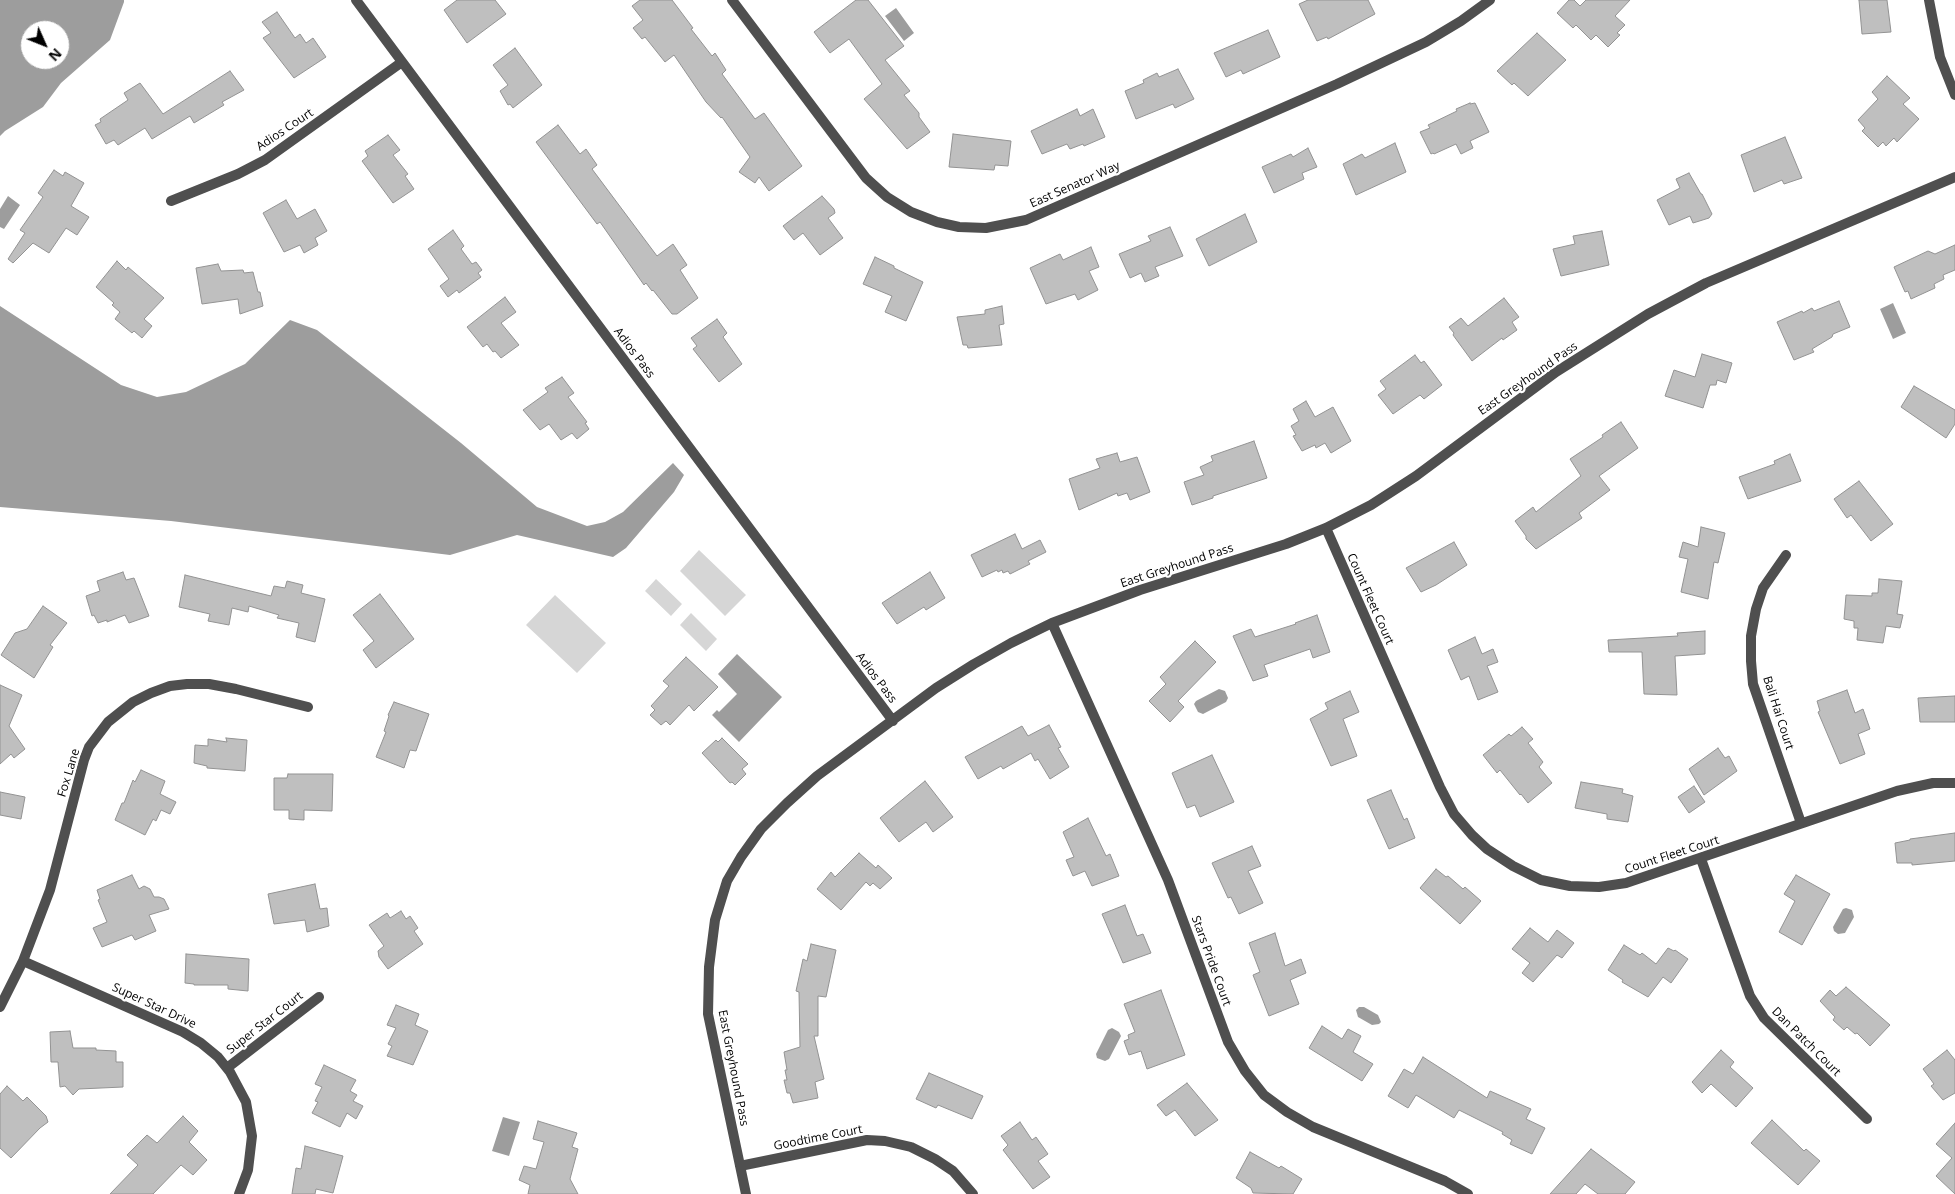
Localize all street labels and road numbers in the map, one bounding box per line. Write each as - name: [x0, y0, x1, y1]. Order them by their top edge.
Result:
- street label: Adios Court: [254, 106, 316, 154]
- street label: East Senator Way: [1028, 159, 1122, 211]
- street label: Adios Pass: [610, 325, 658, 381]
- street label: East Greyhound Pass: [1476, 339, 1580, 419]
- street label: East Greyhound Pass: [1119, 541, 1235, 591]
- street label: Count Fleet Court: [1343, 551, 1397, 647]
- street label: Adios Pass: [852, 650, 900, 706]
- street label: Bali Hai Court: [1759, 674, 1797, 752]
- street label: Fox Lane: [55, 747, 83, 799]
- street label: Count Fleet Court: [1623, 833, 1721, 877]
- street label: Stars Pride Court: [1188, 914, 1234, 1008]
- street label: Super Star Drive: [110, 980, 198, 1032]
- street label: Super Star Court: [224, 989, 306, 1057]
- street label: Dan Patch Court: [1769, 1005, 1843, 1079]
- street label: East Greyhound Pass: [715, 1009, 751, 1127]
- street label: Goodtime Court: [772, 1122, 864, 1154]

